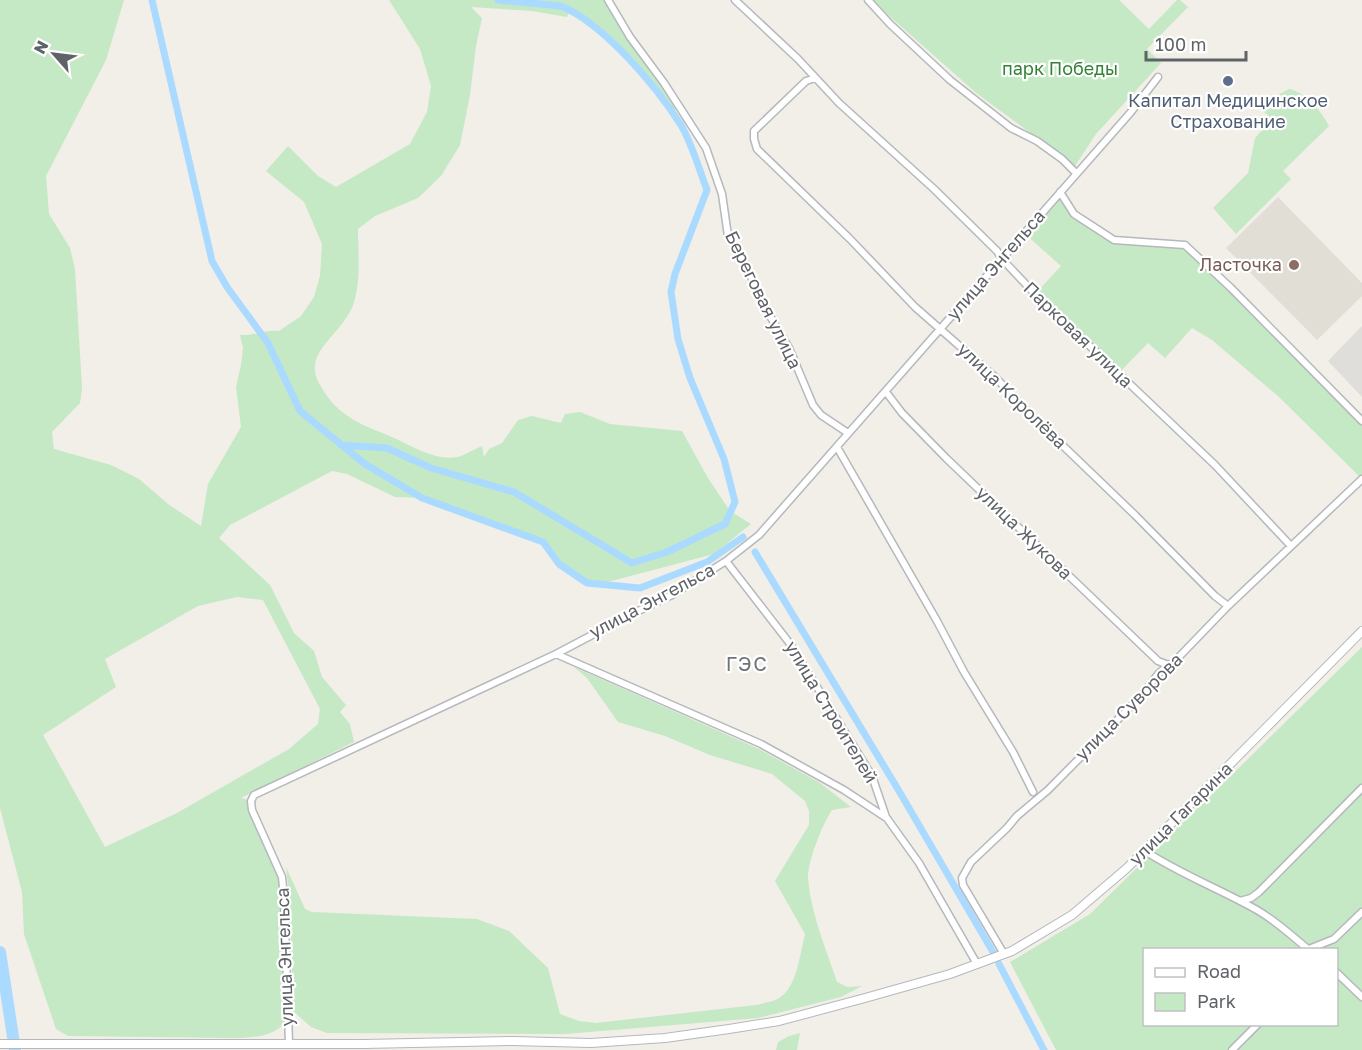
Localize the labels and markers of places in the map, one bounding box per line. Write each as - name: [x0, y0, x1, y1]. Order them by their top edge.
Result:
- marker: Капитал Медицинское Страхование: [1221, 74, 1235, 88]
- place label: Капитал Медицинское Страхование: [1128, 89, 1328, 132]
- place label: Ласточка: [1199, 253, 1282, 275]
- marker: Ласточка: [1287, 258, 1301, 272]

